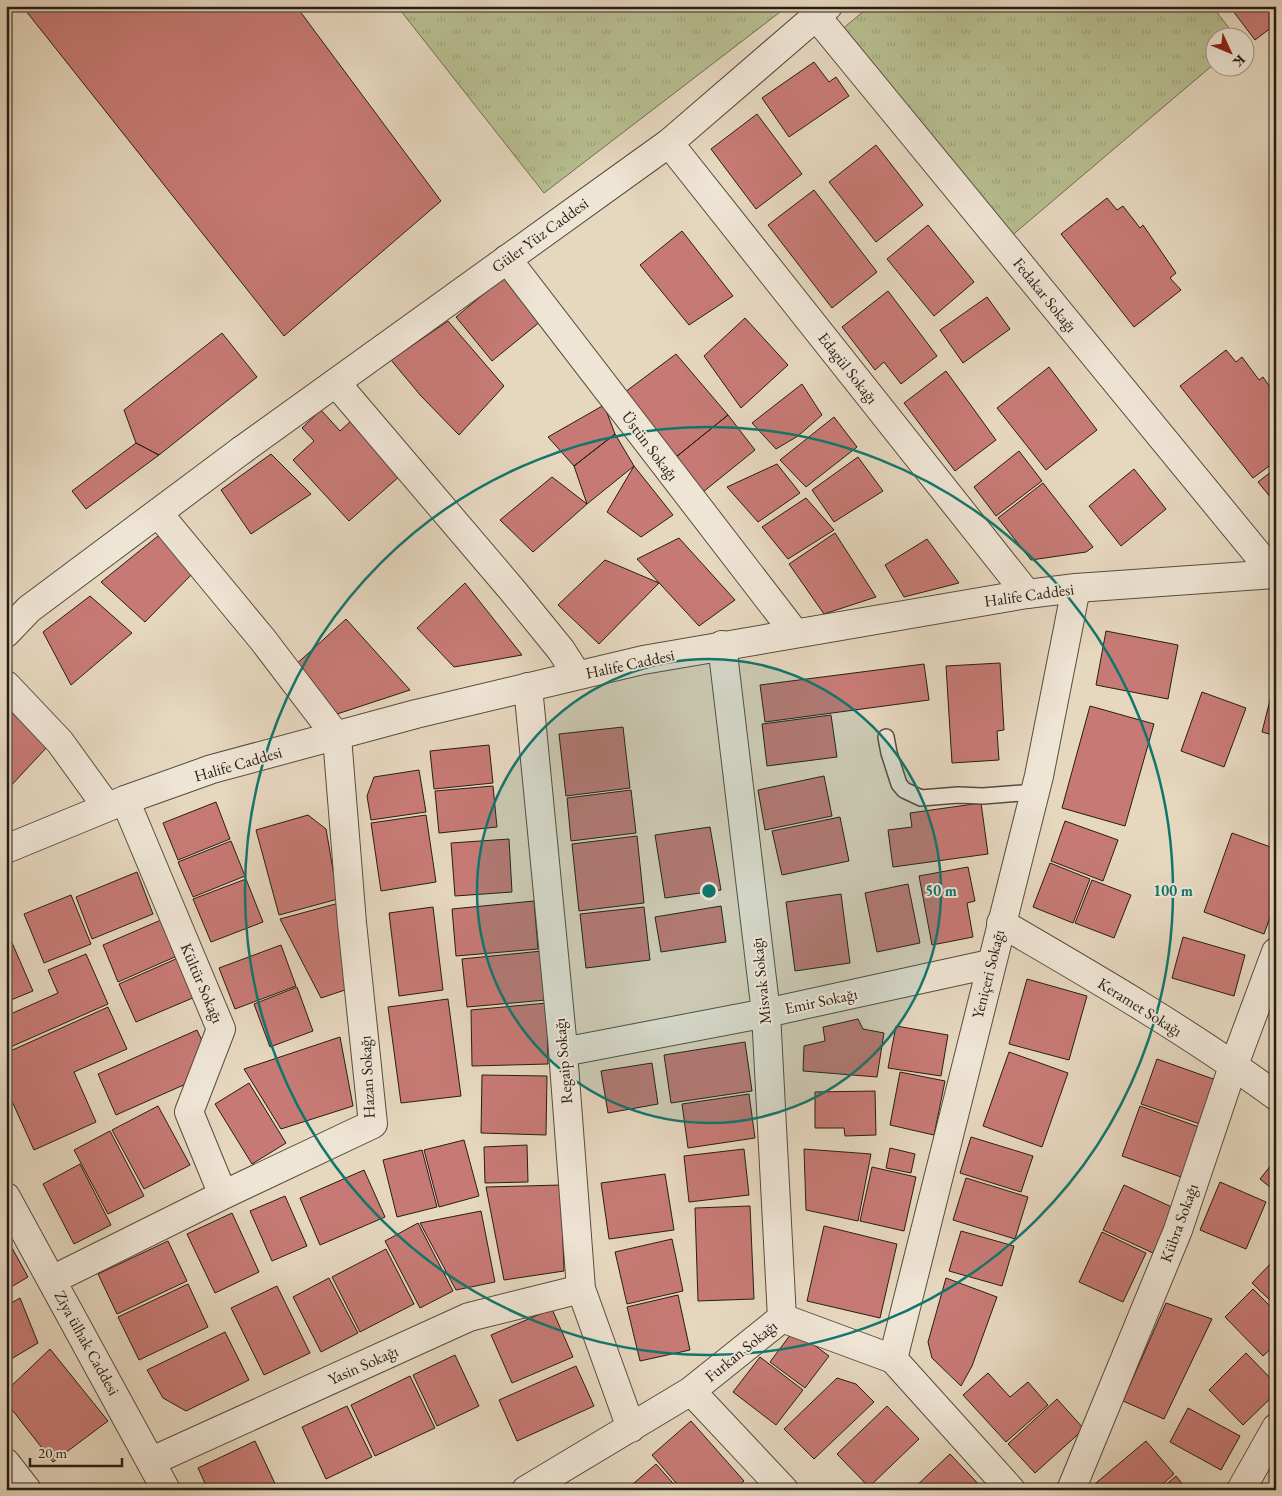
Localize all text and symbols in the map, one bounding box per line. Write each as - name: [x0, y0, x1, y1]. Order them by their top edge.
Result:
- north arrow: [1204, 28, 1254, 78]
- text: K: [1229, 51, 1250, 71]
- street label: Güler Yüz Caddesi: [487, 193, 593, 277]
- street label: Fedakar Sokağı: [1008, 253, 1082, 337]
- street label: Edagül Sokağı: [813, 328, 883, 408]
- street label: Üstün Sokağı: [617, 407, 683, 485]
- street label: Halife Caddesi: [983, 578, 1075, 612]
- street label: Halife Caddesi: [584, 644, 677, 684]
- street label: Halife Caddesi: [192, 741, 284, 787]
- text: 50 m: [925, 881, 957, 900]
- text: 100 m: [1153, 881, 1193, 900]
- centre of rings: [700, 882, 718, 900]
- street label: Yeniçeri Sokağı: [967, 927, 1009, 1021]
- street label: Misvak Sokağı: [746, 936, 776, 1025]
- street label: Kültür Sokağı: [176, 940, 228, 1026]
- street label: Keramet Sokağı: [1094, 973, 1186, 1041]
- street label: Emir Sokağı: [783, 983, 859, 1019]
- street label: Regaip Sokağı: [549, 1017, 577, 1105]
- street label: Hazan Sokağı: [354, 1035, 380, 1119]
- street label: Kübra Sokağı: [1155, 1181, 1203, 1265]
- street label: Ziya ülhak Caddesi: [50, 1287, 125, 1399]
- street label: Furkan Sokağı: [700, 1315, 782, 1387]
- street label: Yasin Sokağı: [325, 1340, 401, 1390]
- scale bar: [30, 1436, 122, 1468]
- text: 20 m: [38, 1443, 67, 1462]

